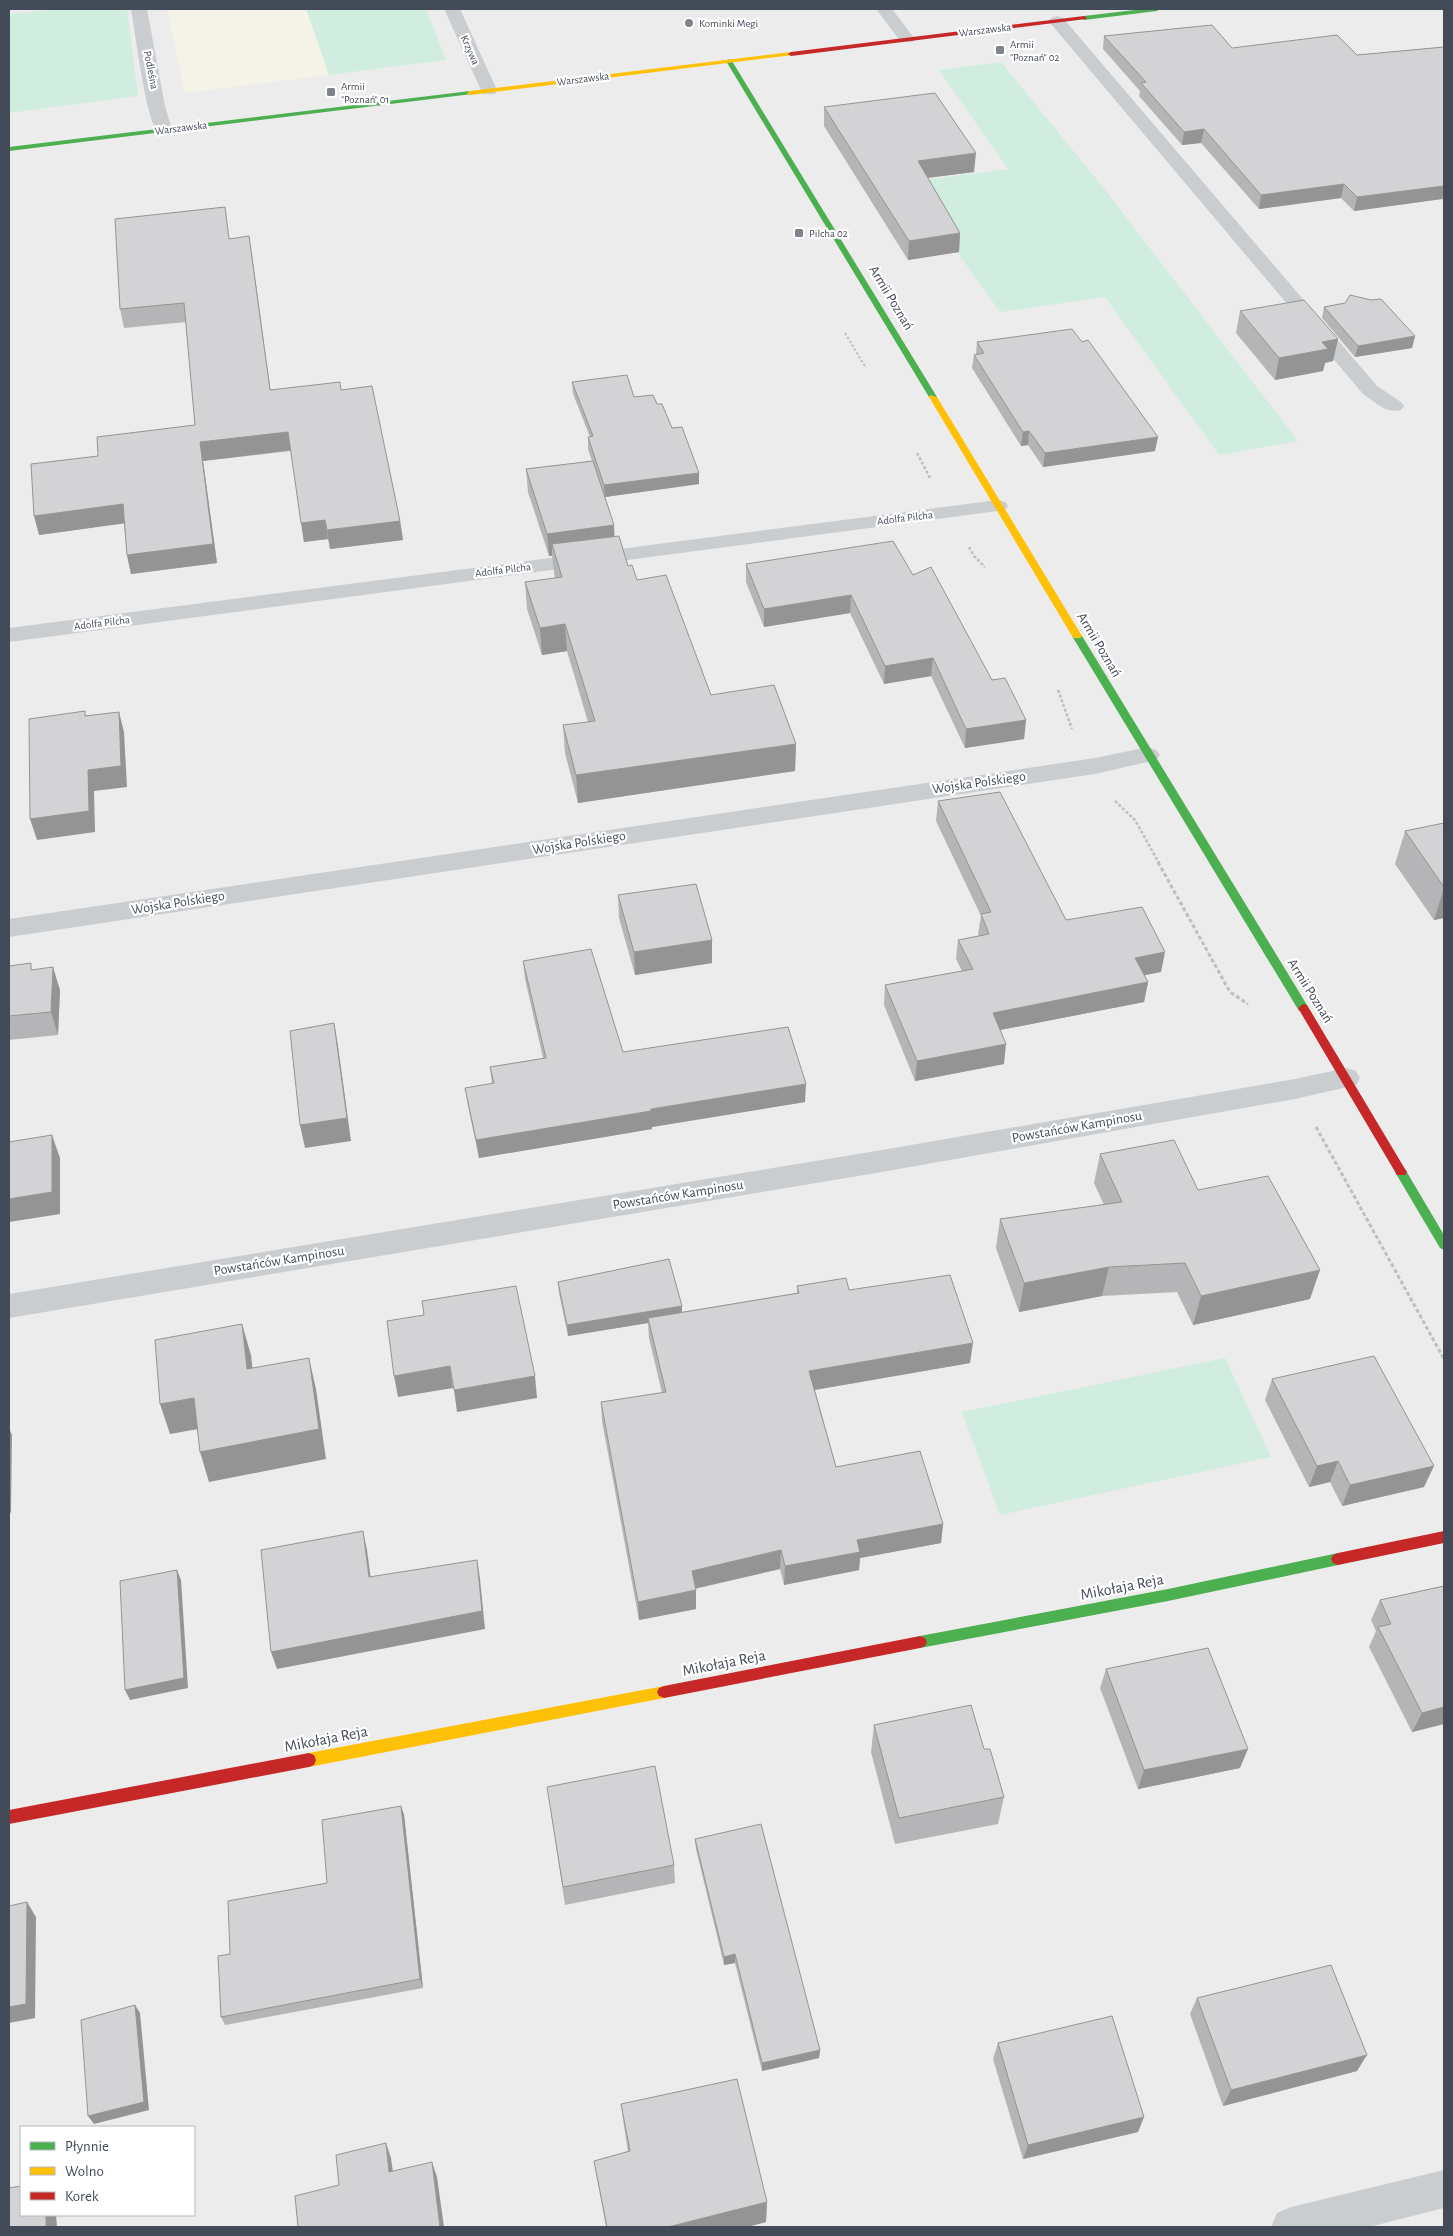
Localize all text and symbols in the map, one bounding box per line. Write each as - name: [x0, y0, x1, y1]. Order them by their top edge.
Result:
- marker: Kominki Megi: [683, 17, 695, 29]
- place label: Kominki Megi: [699, 18, 758, 29]
- street label: Warszawska: [958, 21, 1012, 39]
- street label: Krzywa: [459, 34, 481, 66]
- place label: Armii "Poznań" 02: [1010, 39, 1059, 63]
- marker: Armii "Poznań" 02: [994, 44, 1006, 56]
- street label: Podleśna: [142, 50, 160, 90]
- street label: Warszawska: [556, 70, 610, 88]
- place label: Armii "Poznań" 01: [341, 81, 389, 105]
- marker: Armii "Poznań" 01: [325, 86, 337, 98]
- street label: Warszawska: [154, 119, 208, 137]
- marker: Pilcha 02: [793, 227, 805, 239]
- place label: Pilcha 02: [809, 228, 848, 239]
- street label: Armii Poznań: [866, 263, 916, 333]
- street label: Adolfa Pilcha: [876, 509, 934, 527]
- street label: Adolfa Pilcha: [474, 561, 532, 579]
- street label: Armii Poznań: [1074, 610, 1124, 680]
- street label: Adolfa Pilcha: [73, 614, 131, 632]
- street label: Wojska Polskiego: [931, 769, 1027, 797]
- street label: Wojska Polskiego: [531, 829, 627, 857]
- street label: Wojska Polskiego: [130, 889, 226, 917]
- street label: Armii Poznań: [1285, 956, 1335, 1026]
- street label: Powstańców Kampinosu: [1011, 1109, 1143, 1145]
- street label: Powstańców Kampinosu: [612, 1178, 744, 1212]
- street label: Powstańców Kampinosu: [213, 1244, 345, 1278]
- street label: Mikołaja Reja: [1079, 1571, 1165, 1604]
- street label: Mikołaja Reja: [681, 1647, 767, 1680]
- street label: Mikołaja Reja: [283, 1723, 369, 1756]
- legend: [20, 2126, 195, 2216]
- text: Płynnie: [65, 2139, 109, 2154]
- text: Wolno: [65, 2164, 104, 2179]
- text: Korek: [65, 2189, 99, 2204]

